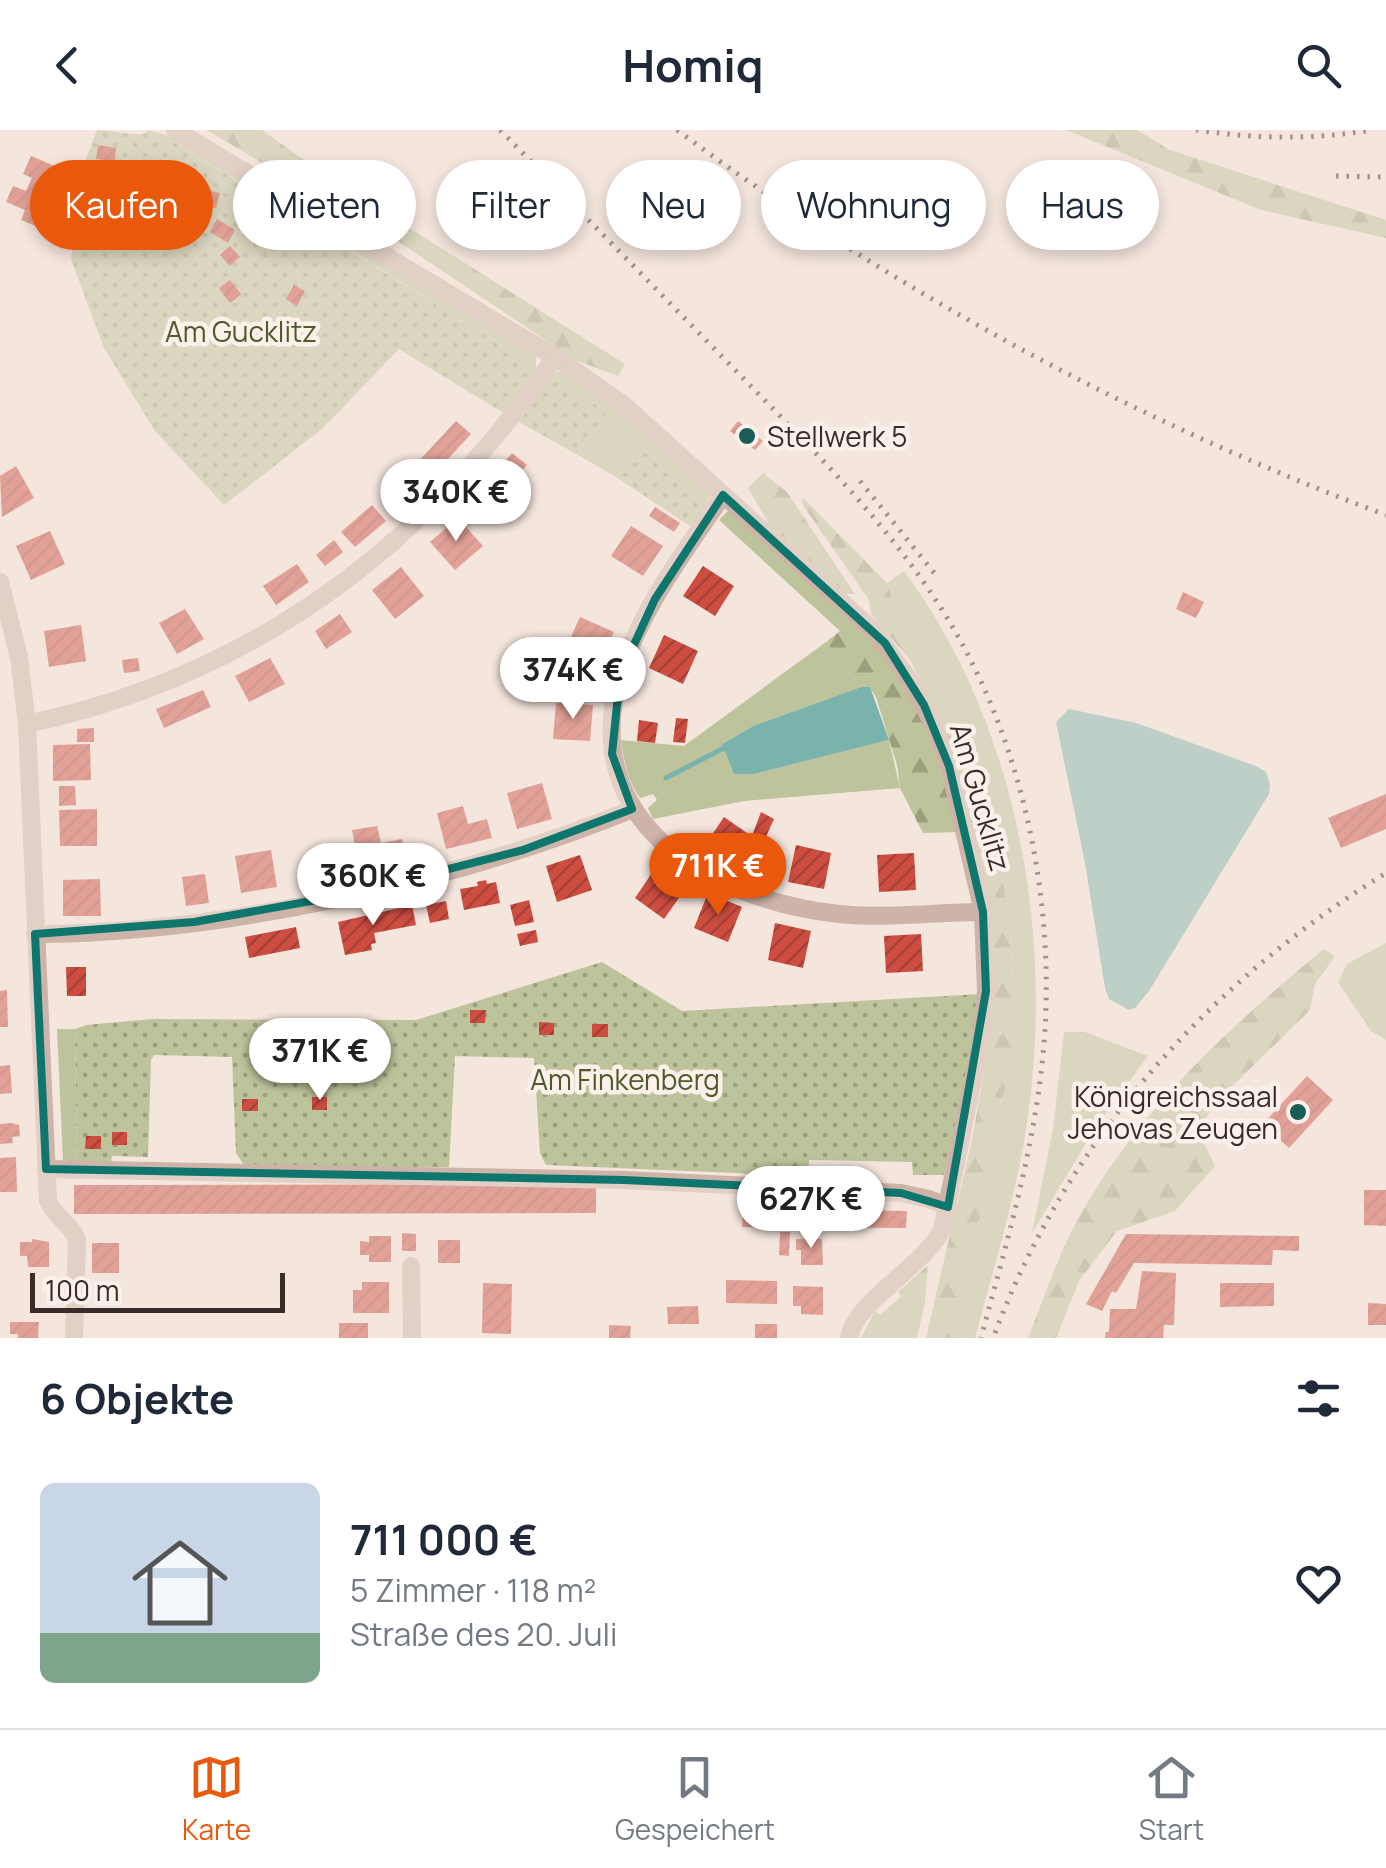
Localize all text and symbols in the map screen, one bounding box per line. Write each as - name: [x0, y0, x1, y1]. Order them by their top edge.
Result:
- text: Homiq: [622, 34, 764, 96]
- icon: back: [40, 38, 95, 93]
- icon: search: [1291, 38, 1346, 93]
- chip: Kaufen: [30, 160, 213, 250]
- chip: Mieten: [233, 160, 416, 250]
- chip: Filter: [436, 160, 586, 250]
- chip: Neu: [606, 160, 741, 250]
- chip: Wohnung: [761, 160, 986, 250]
- chip: Haus: [1006, 160, 1159, 250]
- park label: Am Gucklitz: [165, 312, 317, 350]
- place label: Stellwerk 5: [767, 417, 907, 455]
- marker: Stellwerk 5: [736, 425, 758, 447]
- pin: 340K €: [375, 459, 537, 544]
- text: 340K €: [402, 469, 510, 513]
- pin: 374K €: [492, 637, 654, 722]
- text: 374K €: [522, 647, 624, 691]
- street label: Am Gucklitz: [942, 719, 1020, 875]
- pin: 711K €: [637, 833, 799, 918]
- pin: 360K €: [292, 843, 454, 928]
- text: 711K €: [671, 843, 765, 887]
- text: 360K €: [319, 853, 427, 897]
- pin: 371K €: [239, 1018, 401, 1103]
- text: 371K €: [271, 1028, 369, 1072]
- park label: Am Finkenberg: [530, 1060, 720, 1098]
- place label: Königreichssaal Jehovas Zeugen: [1067, 1077, 1278, 1147]
- marker: Königreichssaal Jehovas Zeugen: [1287, 1101, 1309, 1123]
- pin: 627K €: [730, 1166, 892, 1251]
- text: 627K €: [759, 1176, 863, 1220]
- scale bar: [30, 1268, 285, 1312]
- text: 100 m: [45, 1271, 119, 1309]
- text: 6 Objekte: [40, 1369, 234, 1427]
- icon: filters: [1291, 1371, 1346, 1426]
- text: 711 000 €: [350, 1510, 538, 1568]
- icon: home: [120, 1523, 240, 1643]
- icon: heart: [1291, 1556, 1346, 1611]
- text: 5 Zimmer · 118 m²: [350, 1568, 596, 1612]
- text: Straße des 20. Juli: [350, 1612, 617, 1656]
- tab: Karte: [182, 1750, 251, 1848]
- tab: Gespeichert: [615, 1750, 775, 1848]
- tab: Start: [1139, 1750, 1204, 1848]

